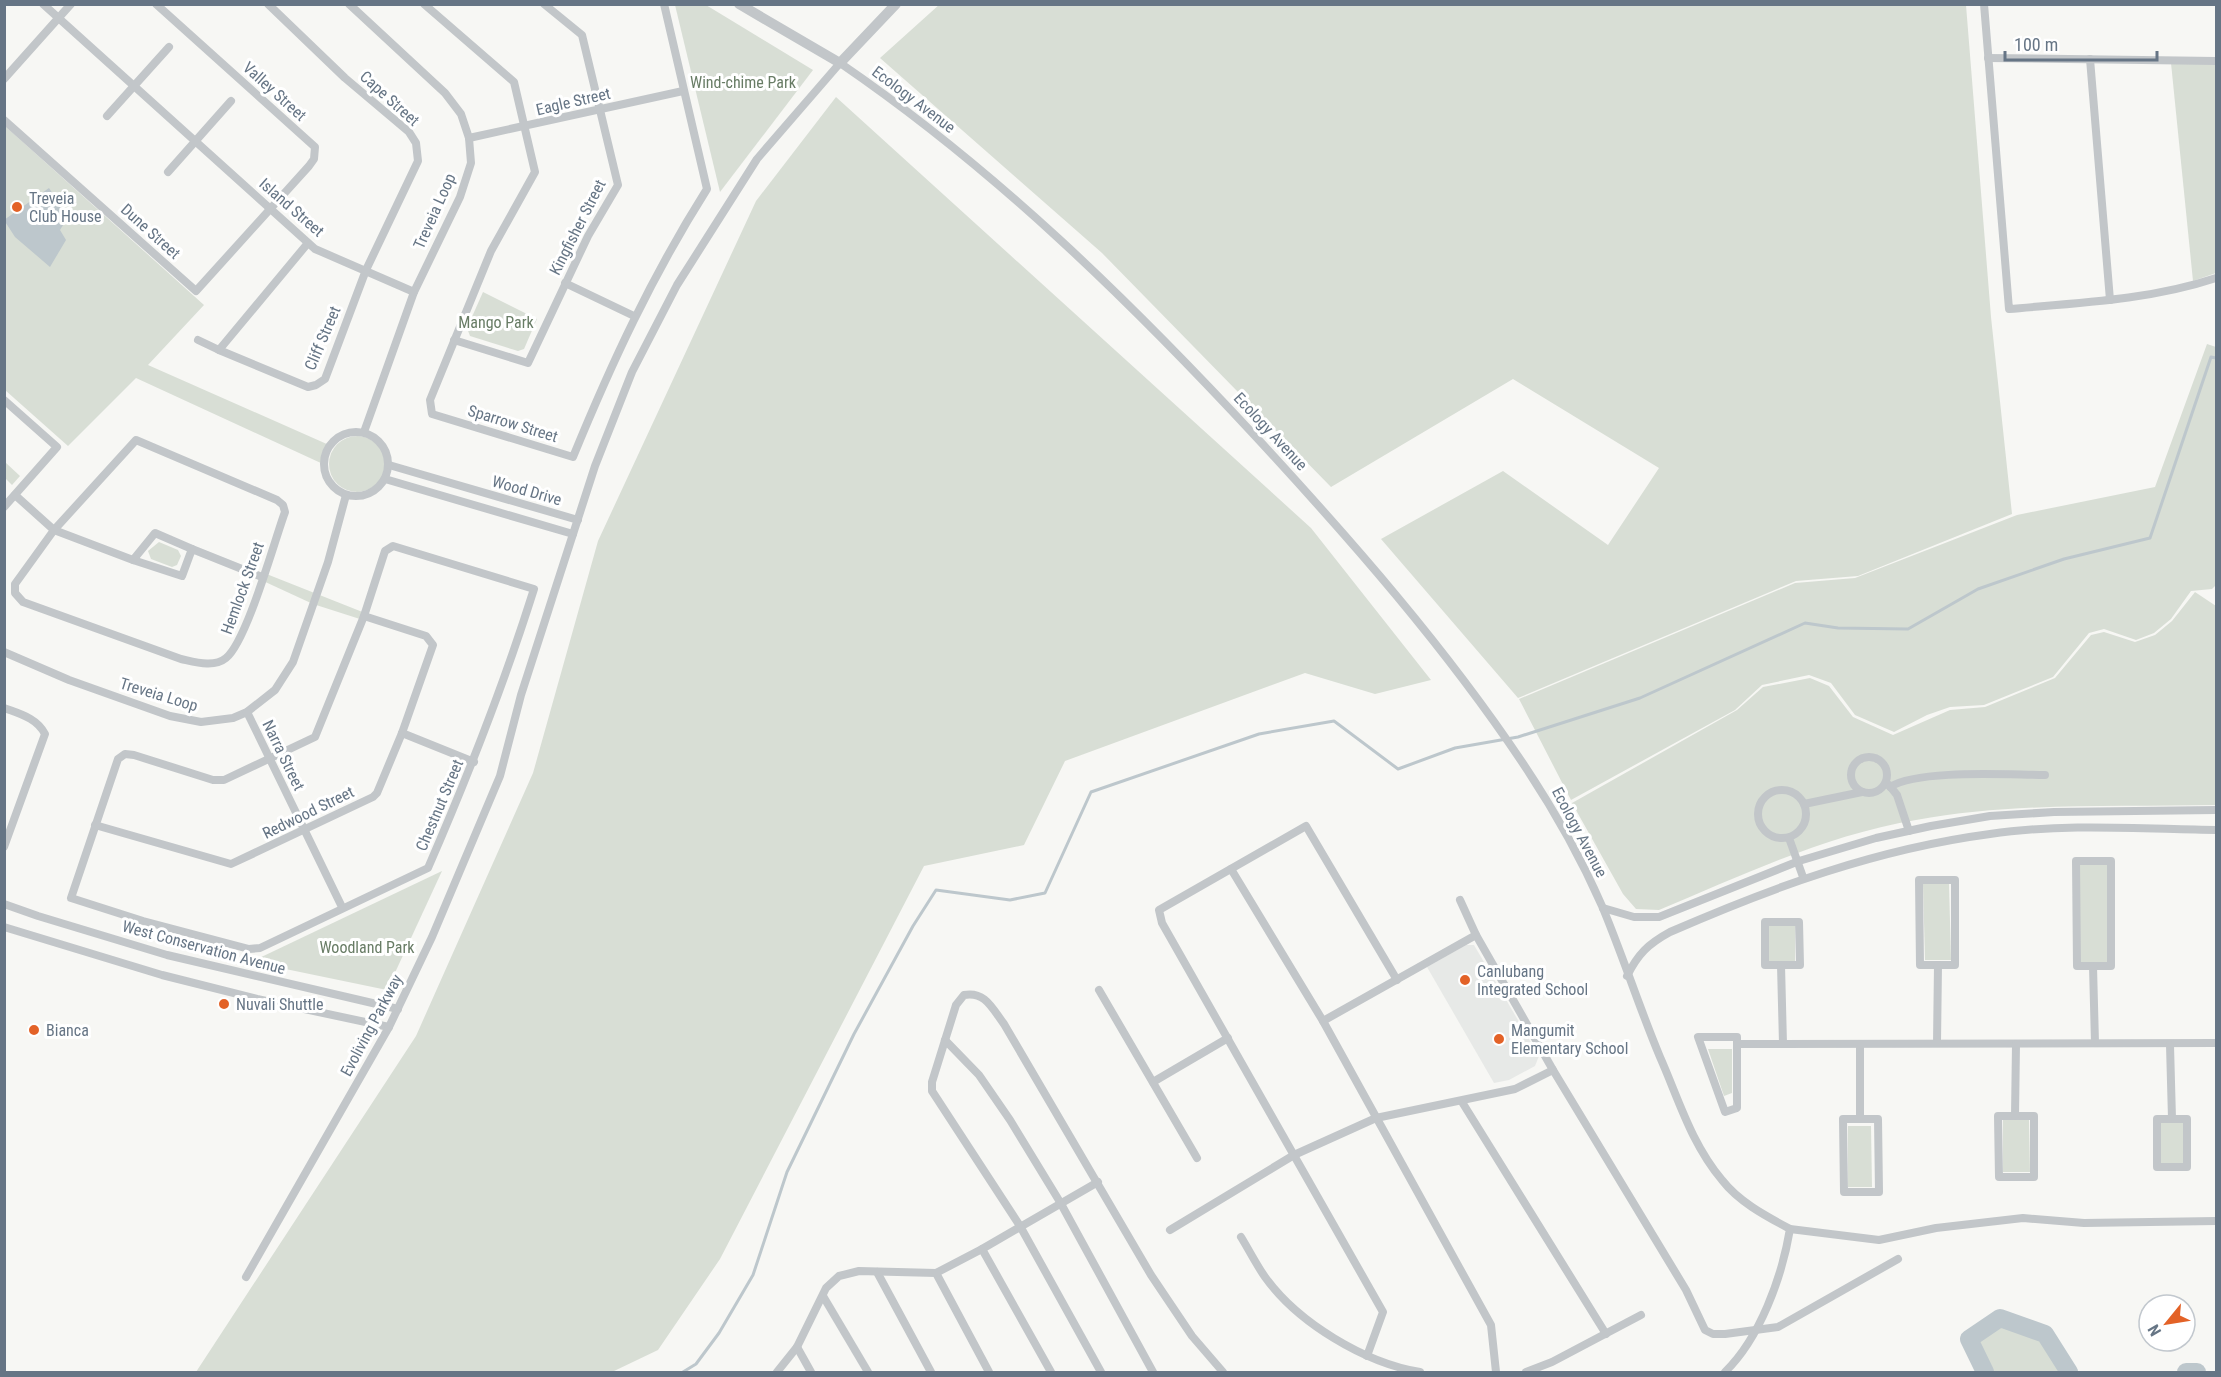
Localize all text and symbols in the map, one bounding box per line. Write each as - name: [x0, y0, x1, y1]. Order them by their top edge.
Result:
- scale bar: [2005, 24, 2156, 62]
- text: 100 m: [2014, 34, 2058, 55]
- street label: Valley Street: [239, 58, 311, 125]
- street label: Ecology Avenue: [868, 62, 959, 137]
- street label: Cape Street: [356, 67, 423, 130]
- park label: Wind-chime Park: [690, 73, 797, 92]
- street label: Eagle Street: [534, 84, 612, 119]
- street label: Treveia Loop: [409, 170, 460, 252]
- street label: Island Street: [255, 174, 328, 241]
- street label: Kingfisher Street: [545, 176, 610, 278]
- place label: Treveia Club House: [29, 189, 102, 226]
- marker: Treveia Club House: [10, 200, 24, 214]
- street label: Dune Street: [117, 200, 184, 263]
- street label: Cliff Street: [300, 303, 345, 373]
- park label: Mango Park: [458, 313, 535, 332]
- street label: Ecology Avenue: [1230, 389, 1311, 474]
- street label: Sparrow Street: [466, 401, 560, 446]
- street label: Wood Drive: [490, 471, 564, 509]
- street label: Hemlock Street: [217, 539, 268, 637]
- street label: Treveia Loop: [117, 674, 200, 715]
- street label: Narra Street: [258, 717, 309, 794]
- street label: Chestnut Street: [412, 756, 467, 854]
- street label: Redwood Street: [259, 782, 357, 843]
- street label: Ecology Avenue: [1548, 784, 1611, 880]
- street label: West Conservation Avenue: [120, 917, 288, 978]
- park label: Woodland Park: [319, 938, 415, 957]
- place label: Canlubang Integrated School: [1477, 962, 1588, 999]
- street label: Evoliving Parkway: [337, 971, 406, 1080]
- marker: Canlubang Integrated School: [1458, 973, 1472, 987]
- place label: Nuvali Shuttle: [236, 995, 323, 1014]
- marker: Nuvali Shuttle: [217, 997, 231, 1011]
- place label: Bianca: [46, 1021, 89, 1040]
- place label: Mangumit Elementary School: [1511, 1021, 1628, 1058]
- marker: Bianca: [27, 1023, 41, 1037]
- marker: Mangumit Elementary School: [1492, 1032, 1506, 1046]
- north arrow: [2137, 1293, 2197, 1353]
- text: N: [2144, 1321, 2165, 1339]

